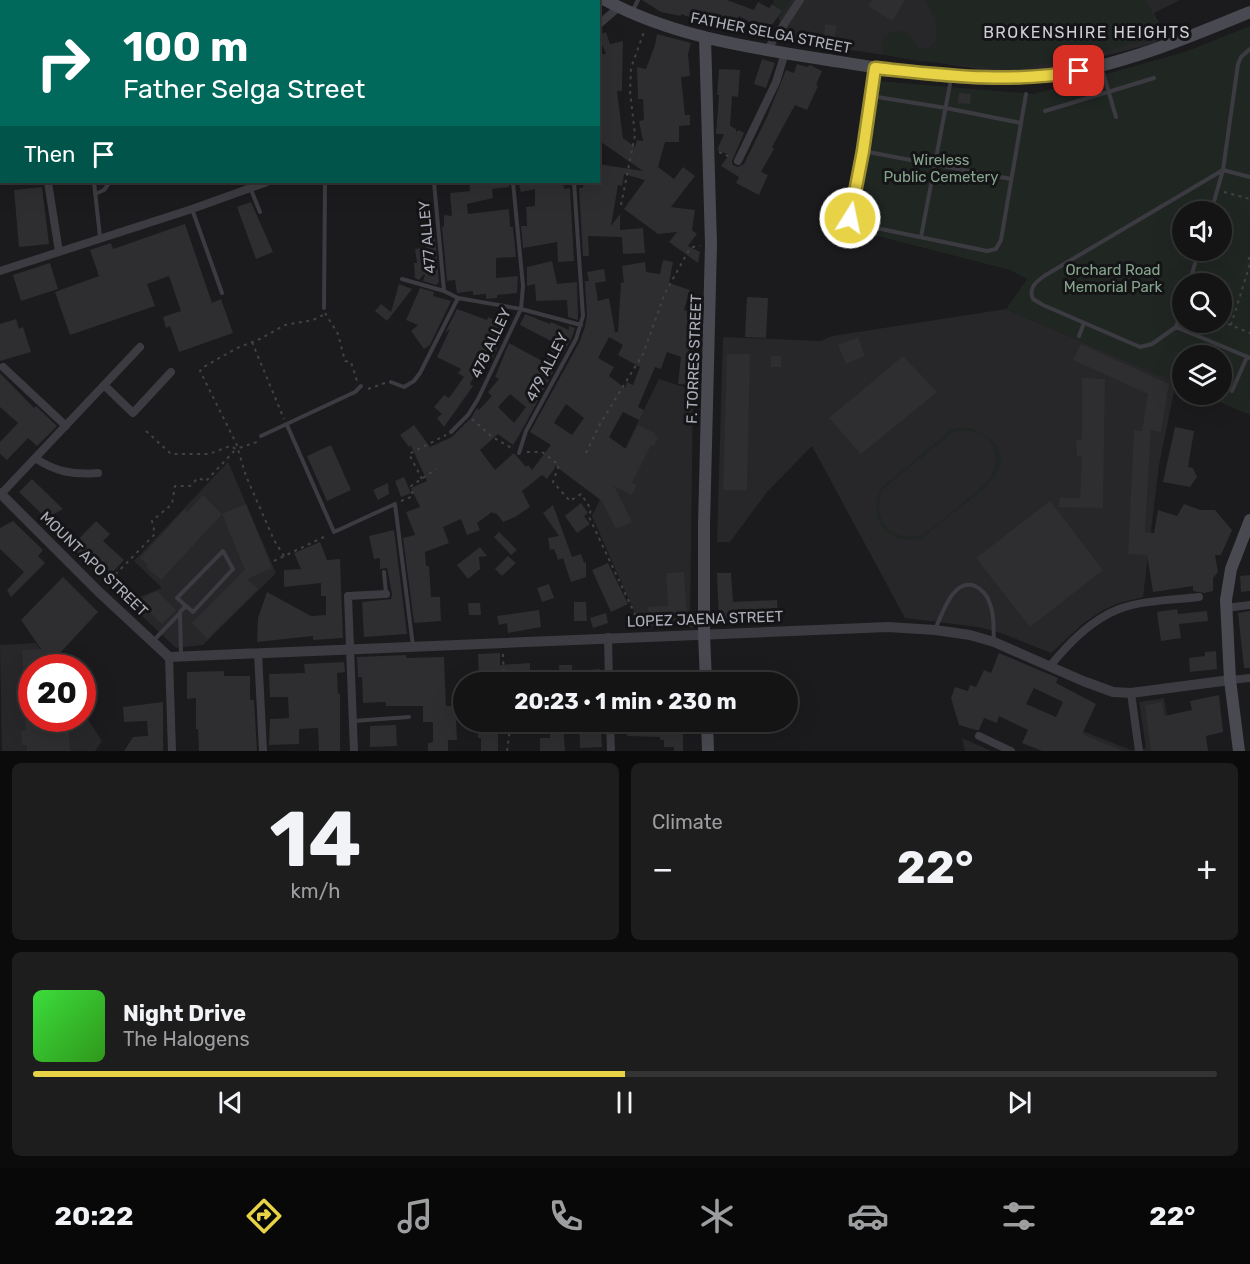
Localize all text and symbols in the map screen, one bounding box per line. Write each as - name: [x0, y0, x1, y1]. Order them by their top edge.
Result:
- street label: FATHER SELGA STREET: [689, 9, 853, 58]
- text: 100 m: [123, 22, 248, 72]
- district label: BROKENSHIRE HEIGHTS: [983, 23, 1191, 42]
- icon: right: [24, 24, 102, 102]
- pin: [1053, 45, 1104, 96]
- icon: arrive: [1062, 54, 1095, 87]
- text: Father Selga Street: [123, 73, 365, 105]
- icon: arrive: [87, 138, 120, 171]
- text: Then: [24, 141, 75, 168]
- park label: Wireless Public Cemetery: [883, 151, 999, 186]
- position arrow: [818, 186, 882, 250]
- street label: 477 ALLEY: [415, 199, 439, 274]
- map controls: [1172, 201, 1232, 405]
- button: sound: [1172, 201, 1232, 261]
- park label: Orchard Road Memorial Park: [1064, 261, 1162, 296]
- button: search: [1172, 273, 1232, 333]
- street label: F. TORRES STREET: [683, 293, 705, 424]
- street label: 478 ALLEY: [467, 305, 515, 381]
- street label: 479 ALLEY: [522, 329, 572, 404]
- button: layers: [1172, 345, 1232, 405]
- street label: MOUNT APO STREET: [36, 508, 152, 620]
- street label: LOPEZ JAENA STREET: [626, 607, 784, 631]
- speed limit sign: 20: [18, 654, 96, 732]
- text: 20:23 · 1 min · 230 m: [514, 688, 737, 715]
- text: 14: [269, 793, 362, 886]
- text: Climate: [652, 810, 723, 834]
- text: 22°: [896, 841, 973, 894]
- text: −: [652, 849, 673, 888]
- text: +: [1196, 849, 1217, 888]
- text: km/h: [291, 879, 340, 903]
- text: Night Drive: [123, 1000, 246, 1027]
- text: The Halogens: [123, 1027, 250, 1051]
- icon: previous: [214, 1086, 247, 1119]
- icon: pause: [608, 1086, 641, 1119]
- icon: next: [1003, 1086, 1036, 1119]
- icon: directions: [243, 1195, 285, 1237]
- icon: music: [394, 1195, 436, 1237]
- icon: phone: [545, 1195, 587, 1237]
- icon: climate: [696, 1195, 738, 1237]
- icon: car: [847, 1195, 889, 1237]
- icon: filters: [998, 1195, 1040, 1237]
- text: 20:22: [55, 1200, 133, 1232]
- text: 22°: [1149, 1200, 1195, 1232]

